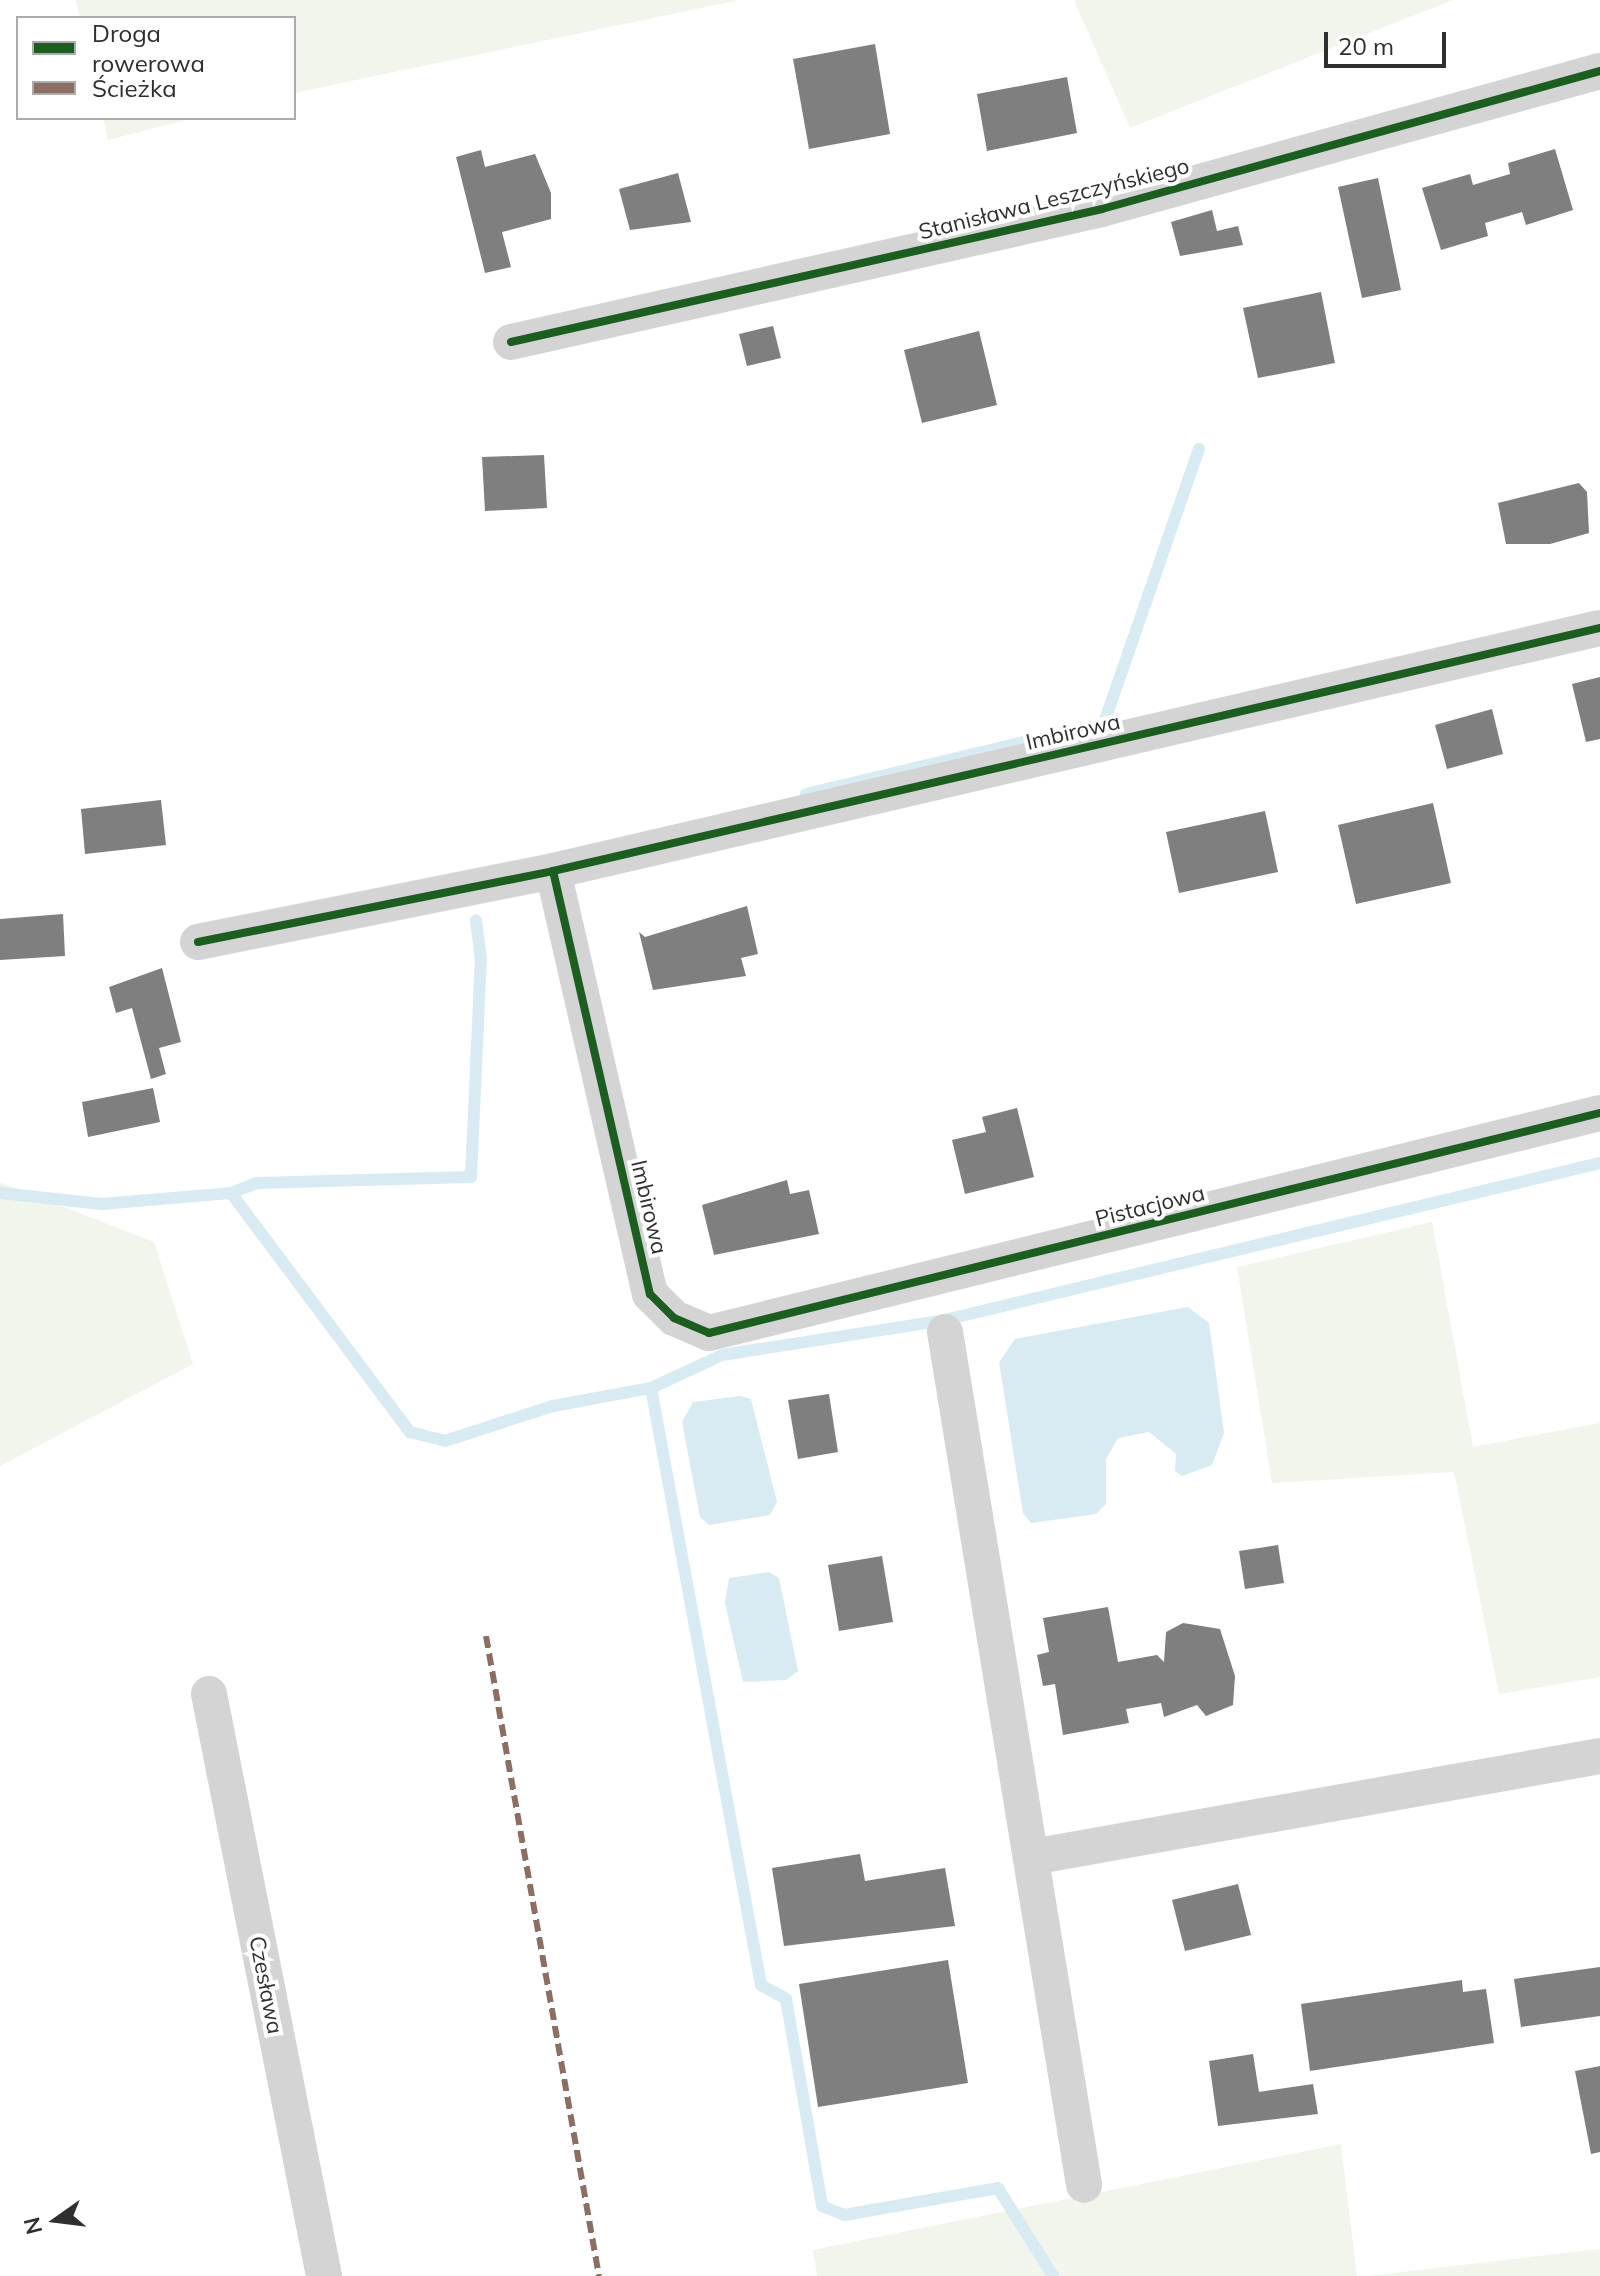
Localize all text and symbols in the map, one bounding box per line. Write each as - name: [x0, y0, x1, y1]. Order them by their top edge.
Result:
- legend: [16, 16, 296, 120]
- scale bar: [1328, 16, 1450, 66]
- text: Droga rowerowa: [92, 18, 205, 78]
- text: 20 m: [1338, 31, 1394, 61]
- text: Ścieżka: [92, 73, 177, 103]
- street label: Stanisława Leszczyńskiego: [916, 153, 1192, 245]
- street label: Imbirowa: [1023, 708, 1123, 756]
- street label: Imbirowa: [625, 1157, 673, 1257]
- street label: Pistacjowa: [1093, 1180, 1207, 1232]
- street label: Czesława: [244, 1934, 288, 2036]
- north arrow: [16, 2180, 96, 2260]
- text: N: [17, 2214, 48, 2237]

